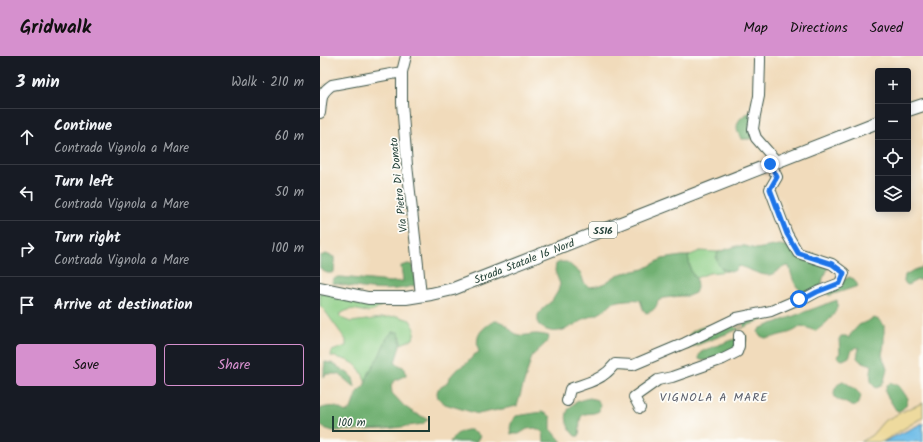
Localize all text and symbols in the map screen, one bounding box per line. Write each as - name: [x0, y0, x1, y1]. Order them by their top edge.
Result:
- text: Gridwalk: [20, 13, 91, 43]
- text: Map: [743, 17, 768, 39]
- text: Directions: [790, 17, 848, 39]
- text: Saved: [870, 17, 903, 39]
- map controls: [875, 68, 911, 212]
- button: +: [875, 68, 911, 104]
- text: 3 min: [16, 69, 60, 96]
- text: Walk · 210 m: [231, 72, 304, 93]
- button: −: [875, 104, 911, 140]
- text: Continue: [54, 114, 112, 138]
- icon: ahead: [16, 126, 38, 148]
- text: 60 m: [275, 126, 304, 147]
- street label: Via Pietro Di Donato: [385, 137, 413, 233]
- text: Contrada Vignola a Mare: [54, 138, 189, 159]
- button: locate: [875, 140, 911, 176]
- route end: [761, 155, 779, 173]
- text: Turn left: [54, 170, 114, 194]
- button: layers: [875, 176, 911, 212]
- icon: left: [16, 182, 38, 204]
- text: 50 m: [275, 182, 304, 203]
- text: Contrada Vignola a Mare: [54, 194, 189, 215]
- road number: SS16: [589, 222, 617, 238]
- text: Turn right: [54, 226, 121, 250]
- street label: Strada Statale 16 Nord: [472, 234, 578, 289]
- icon: right: [16, 238, 38, 260]
- text: 100 m: [271, 238, 304, 259]
- text: Contrada Vignola a Mare: [54, 250, 189, 271]
- route start: [790, 290, 808, 308]
- text: Arrive at destination: [54, 293, 193, 317]
- icon: arrive: [16, 294, 38, 316]
- button: Save: [16, 344, 156, 386]
- button: Share: [164, 344, 304, 386]
- district label: VIGNOLA A MARE: [660, 388, 768, 407]
- scale bar: [332, 414, 430, 433]
- text: 100 m: [338, 414, 366, 432]

